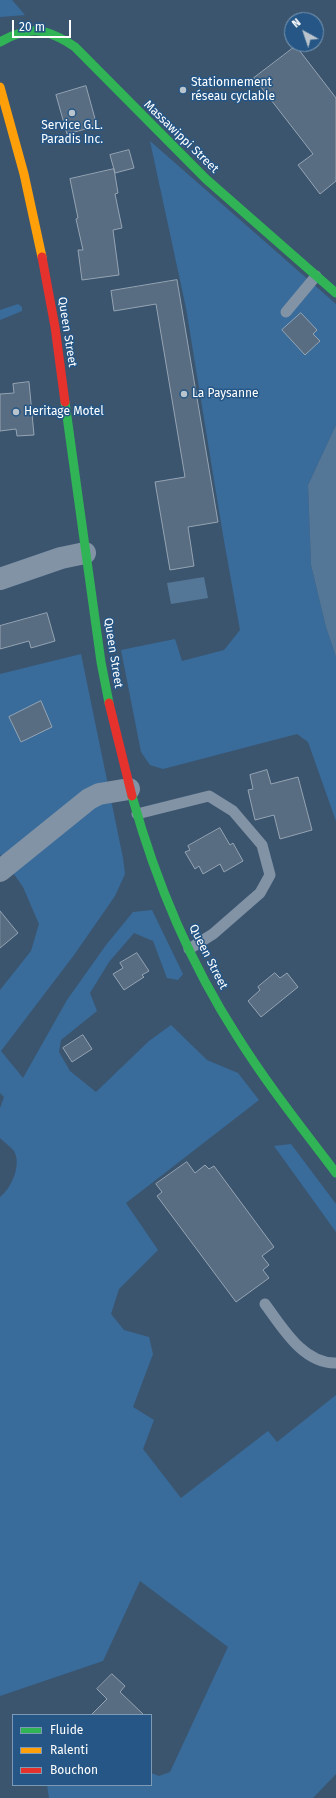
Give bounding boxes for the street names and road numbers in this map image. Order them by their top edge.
street label: Massawippi Street [141,98,221,176]
street label: Queen Street [54,296,80,368]
street label: Queen Street [100,617,126,689]
street label: Queen Street [185,922,231,992]

